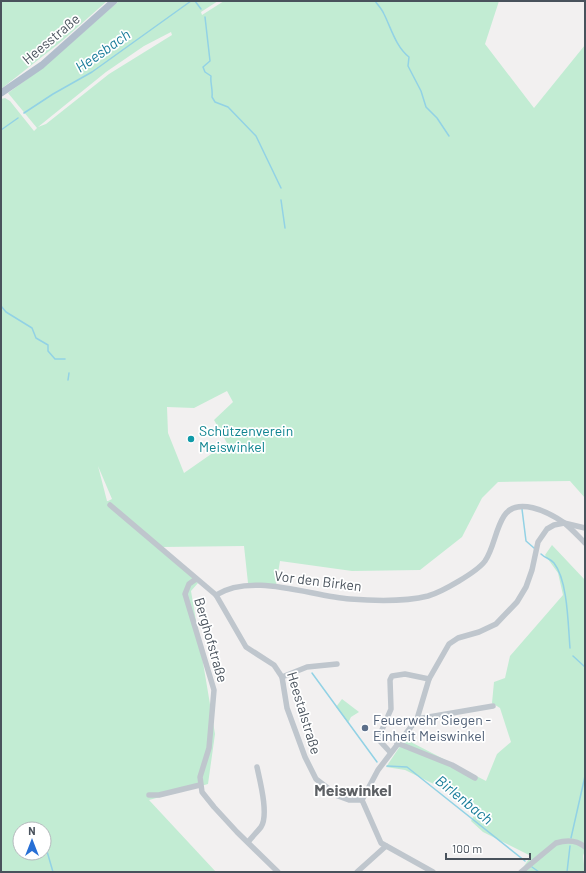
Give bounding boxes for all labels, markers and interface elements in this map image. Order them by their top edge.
street label: Heesstraße [18,10,83,68]
water label: Heesbach [71,25,134,76]
place label: Schützenverein Meiswinkel [199,422,293,455]
marker: Schützenverein Meiswinkel [186,434,196,444]
street label: Vor den Birken [273,567,363,594]
street label: Berghofstraße [191,595,232,684]
street label: Heestalstraße [284,670,325,756]
place label: Feuerwehr Siegen - Einheit Meiswinkel [373,711,491,744]
marker: Feuerwehr Siegen - Einheit Meiswinkel [360,723,370,733]
water label: Birlenbach [432,771,497,828]
district label: Meiswinkel [314,780,392,799]
north arrow [12,821,52,861]
text: N [28,824,36,837]
scale bar [446,835,530,861]
text: 100 m [452,841,482,855]

